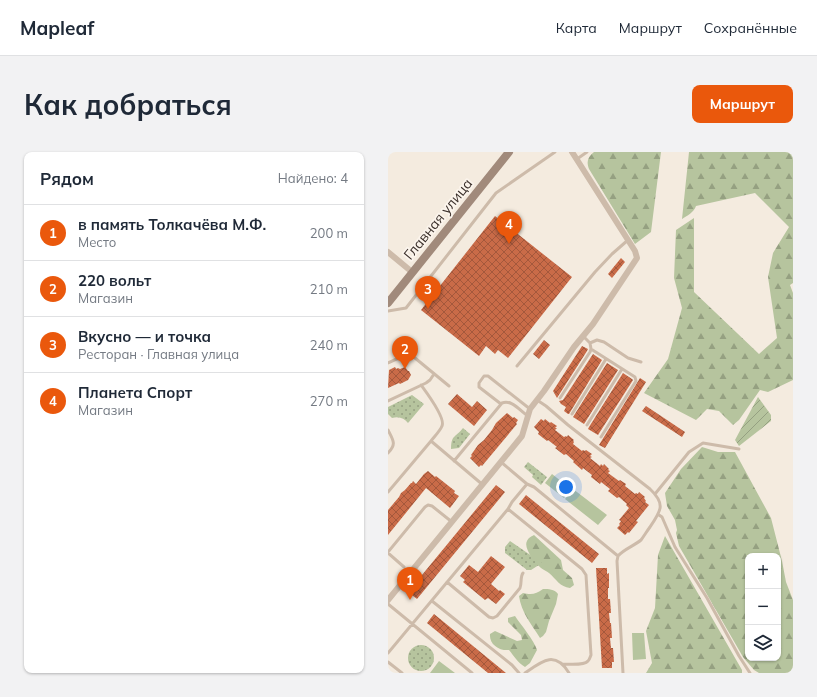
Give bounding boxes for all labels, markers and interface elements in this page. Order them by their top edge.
text: Mapleaf [20,16,94,40]
text: Карта [556,19,597,37]
text: Маршрут [619,19,682,37]
text: Сохранённые [704,19,797,37]
button: Маршрут [692,85,793,123]
text: Как добраться [24,87,232,122]
text: Рядом [40,168,94,189]
text: Найдено: 4 [278,170,348,186]
street label: Главная улица [400,175,476,263]
pin: 4 [496,211,522,244]
text: в память Толкачёва М.Ф. [78,215,266,234]
text: 1 [49,225,57,241]
text: 200 m [310,225,348,241]
text: Место [78,234,116,250]
text: 220 вольт [78,271,151,290]
pin: 3 [415,276,441,309]
text: 2 [49,281,57,297]
text: 210 m [310,281,348,297]
text: Магазин [78,290,133,306]
text: Вкусно — и точка [78,327,211,346]
pin: 2 [392,336,418,369]
text: 3 [49,337,57,353]
text: 240 m [310,337,348,353]
text: Ресторан · Главная улица [78,346,239,362]
text: Планета Спорт [78,383,192,402]
text: 4 [49,393,57,409]
text: 270 m [310,393,348,409]
text: Магазин [78,402,133,418]
your location [556,477,576,497]
map controls [745,553,781,661]
button: + [745,553,781,589]
pin: 1 [397,567,423,600]
button: − [745,589,781,625]
button: layers [745,625,781,661]

